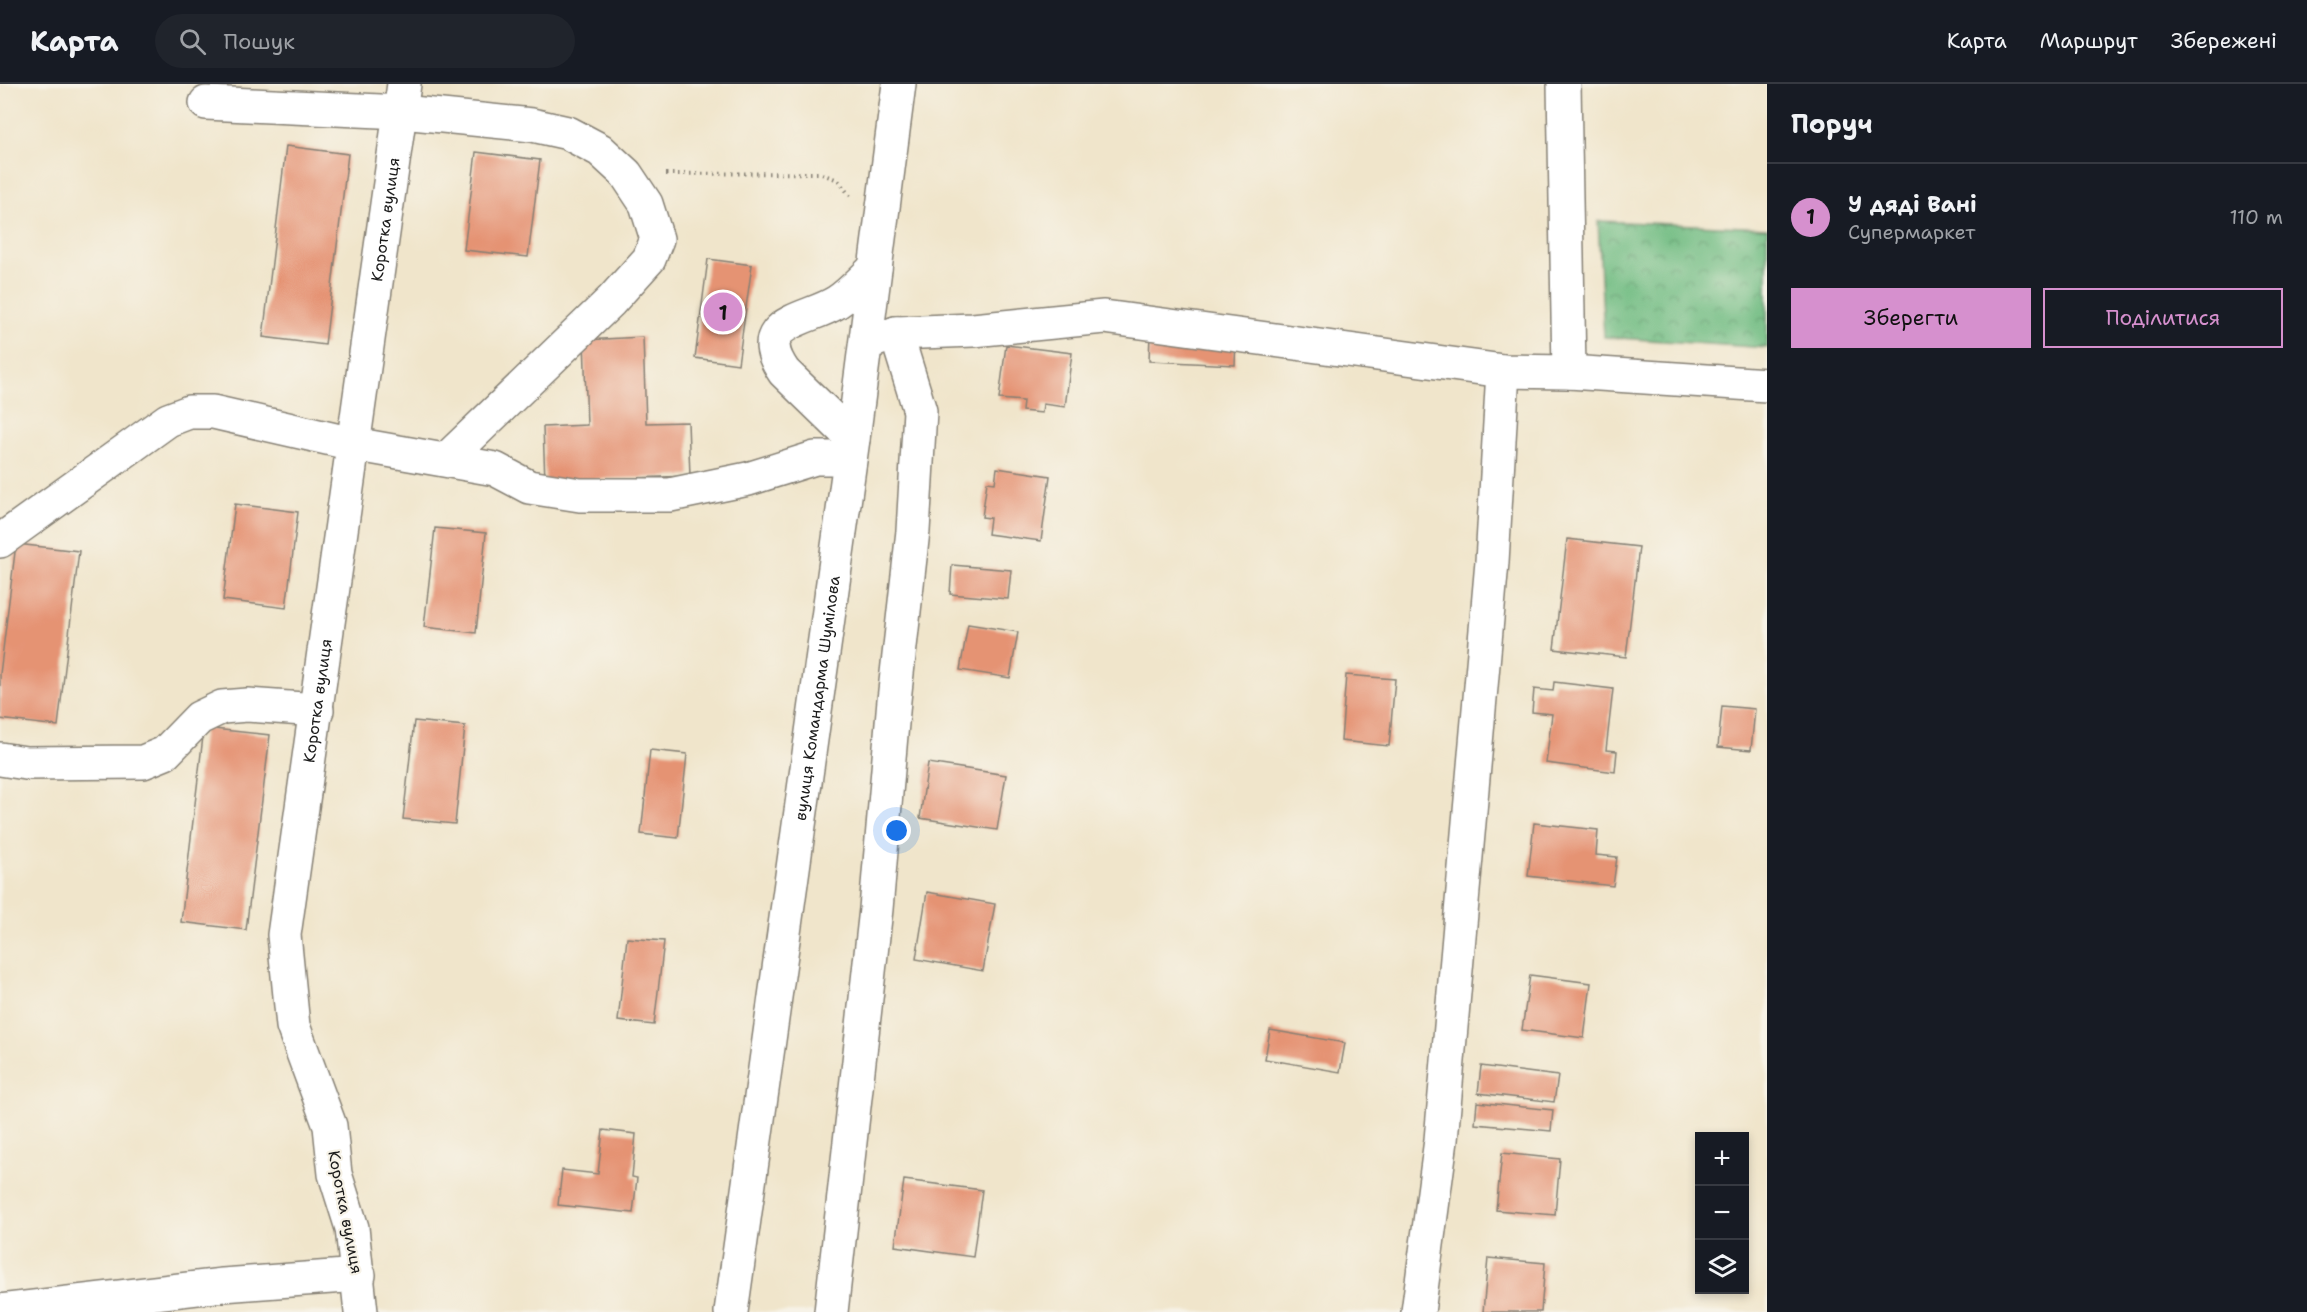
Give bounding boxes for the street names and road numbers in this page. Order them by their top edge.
street label: Коротка вулиця [366,156,405,283]
street label: вулиця Командарма Шумілова [790,574,845,822]
street label: Коротка вулиця [298,637,337,764]
street label: Коротка вулиця [323,1149,368,1275]

